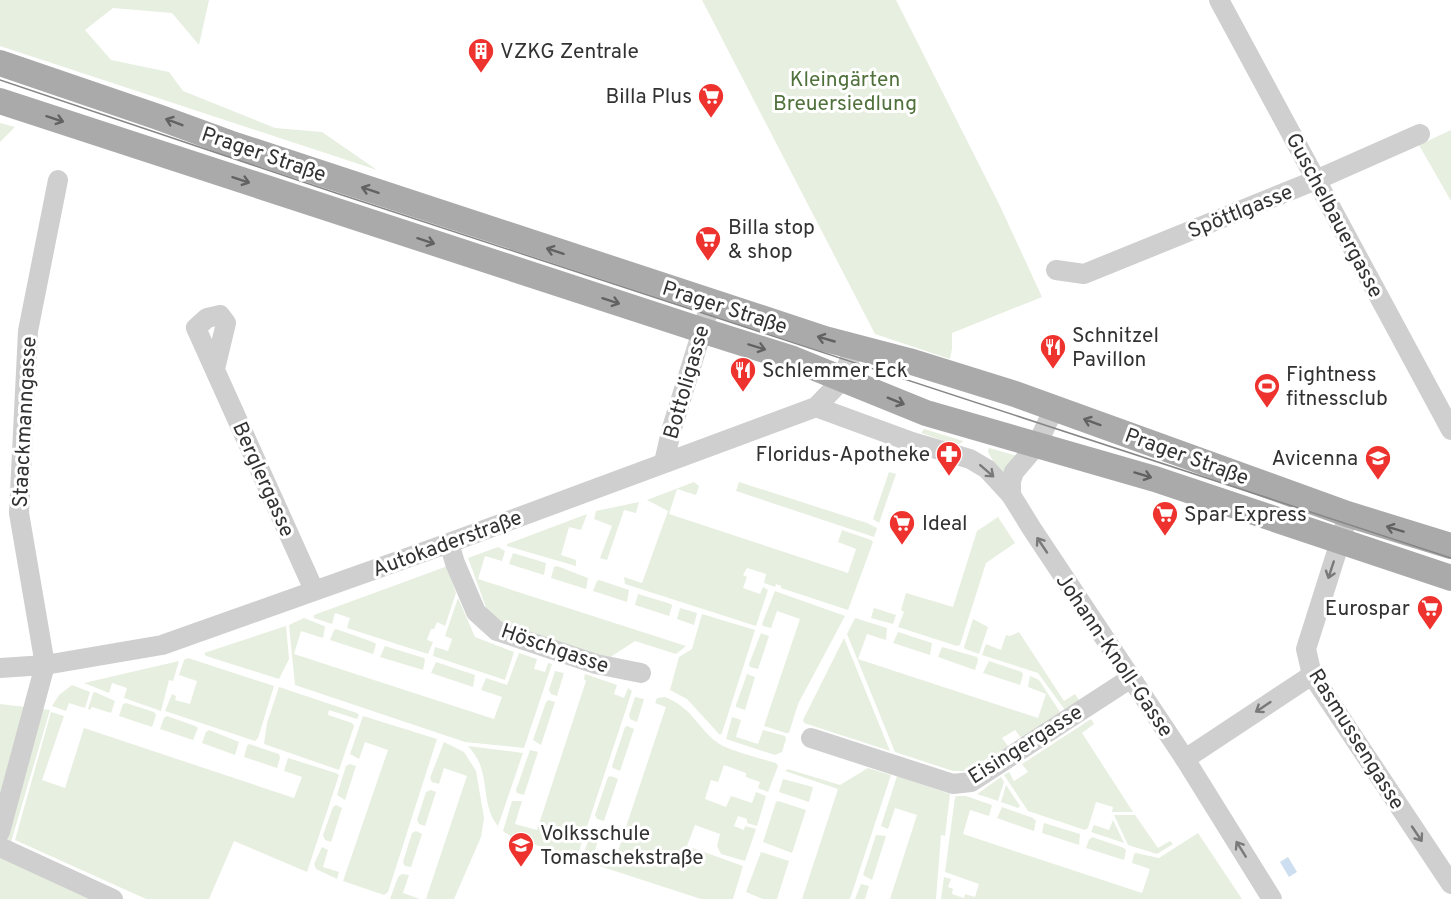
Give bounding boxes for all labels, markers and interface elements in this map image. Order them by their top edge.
building icon: VZKG Zentrale [466,36,496,74]
place label: VZKG Zentrale [500,39,639,66]
park label: Kleingärten Breuersiedlung [773,67,917,118]
supermarket icon: Billa Plus [696,81,726,119]
place label: Billa Plus [606,84,692,111]
one-way arrow [45,115,64,126]
one-way arrow [165,116,184,127]
street label: Prager Straße [198,122,329,189]
street label: Guschelbauergasse [1279,129,1389,303]
one-way arrow [231,175,250,186]
street label: Spöttlgasse [1184,179,1297,246]
one-way arrow [361,184,380,195]
place label: Billa stop & shop [728,215,815,266]
supermarket icon: Billa stop & shop [693,224,723,262]
one-way arrow [416,236,435,247]
one-way arrow [546,245,565,256]
street label: Prager Straße [659,276,790,341]
one-way arrow [601,296,620,307]
street label: Bottoligasse [658,322,717,442]
place label: Schnitzel Pavillon [1072,323,1159,374]
restaurant icon: Schnitzel Pavillon [1038,332,1068,370]
one-way arrow [817,333,836,344]
street label: Staackmanngasse [8,336,43,508]
one-way arrow [747,343,766,354]
restaurant icon: Schlemmer Eck [728,355,758,393]
place label: Schlemmer Eck [762,358,908,385]
place label: Fightness fitnessclub [1286,362,1388,413]
sports icon: Fightness fitnessclub [1252,371,1282,409]
one-way arrow [887,397,905,408]
one-way arrow [1083,416,1102,427]
street label: Berglergasse [225,418,300,541]
street label: Prager Straße [1121,423,1252,492]
pharmacy icon: Floridus-Apotheke [934,439,964,477]
place label: Floridus-Apotheke [755,442,930,469]
school or university icon: Avicenna [1363,443,1393,481]
place label: Avicenna [1271,446,1358,473]
one-way arrow [979,464,995,478]
one-way arrow [1133,470,1152,481]
supermarket icon: Spar Express [1150,499,1180,537]
place label: Spar Express [1184,502,1307,529]
street label: Autokaderstraße [369,505,526,584]
supermarket icon: Ideal [887,508,917,546]
place label: Ideal [922,511,968,538]
one-way arrow [1386,522,1405,533]
one-way arrow [1036,537,1049,554]
one-way arrow [1325,560,1336,579]
street label: Johann-Knoll-Gasse [1049,569,1179,743]
supermarket icon: Eurospar [1415,593,1445,631]
place label: Eurospar [1325,596,1410,623]
street label: Höschgasse [497,618,612,680]
street label: Rasmussengasse [1302,664,1410,815]
street label: Eisingergasse [964,699,1088,791]
one-way arrow [1255,701,1272,713]
place label: Volksschule Tomaschekstraße [540,821,704,872]
one-way arrow [1412,825,1424,842]
school or university icon: Volksschule Tomaschekstraße [506,830,536,868]
one-way arrow [1234,841,1246,858]

